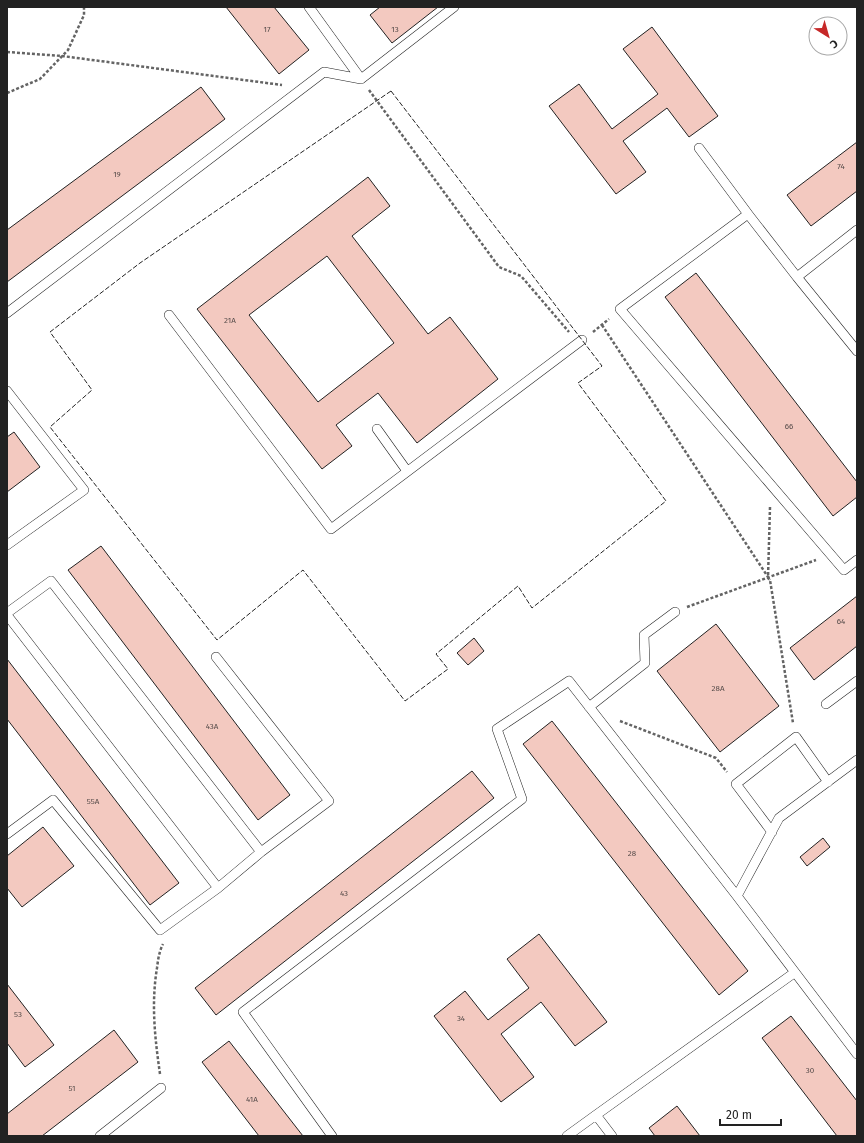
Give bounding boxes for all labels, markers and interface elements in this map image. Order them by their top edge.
north arrow [808,16,848,56]
house number: 17 [263,25,271,34]
house number: 13 [391,25,399,34]
text: С [827,36,840,51]
house number: 74 [837,162,845,171]
house number: 19 [113,170,121,179]
house number: 21А [224,316,236,325]
house number: 66 [785,422,793,431]
house number: 64 [837,617,846,626]
house number: 28А [712,684,725,693]
house number: 43А [206,722,219,731]
house number: 55А [87,797,100,806]
house number: 28 [628,849,637,858]
house number: 43 [340,889,348,898]
house number: 53 [14,1010,22,1019]
house number: 34 [457,1014,466,1023]
house number: 30 [806,1066,815,1075]
house number: 51 [68,1084,76,1093]
house number: 41А [246,1095,258,1104]
scale bar [720,1101,781,1127]
text: 20 m [726,1108,752,1122]

